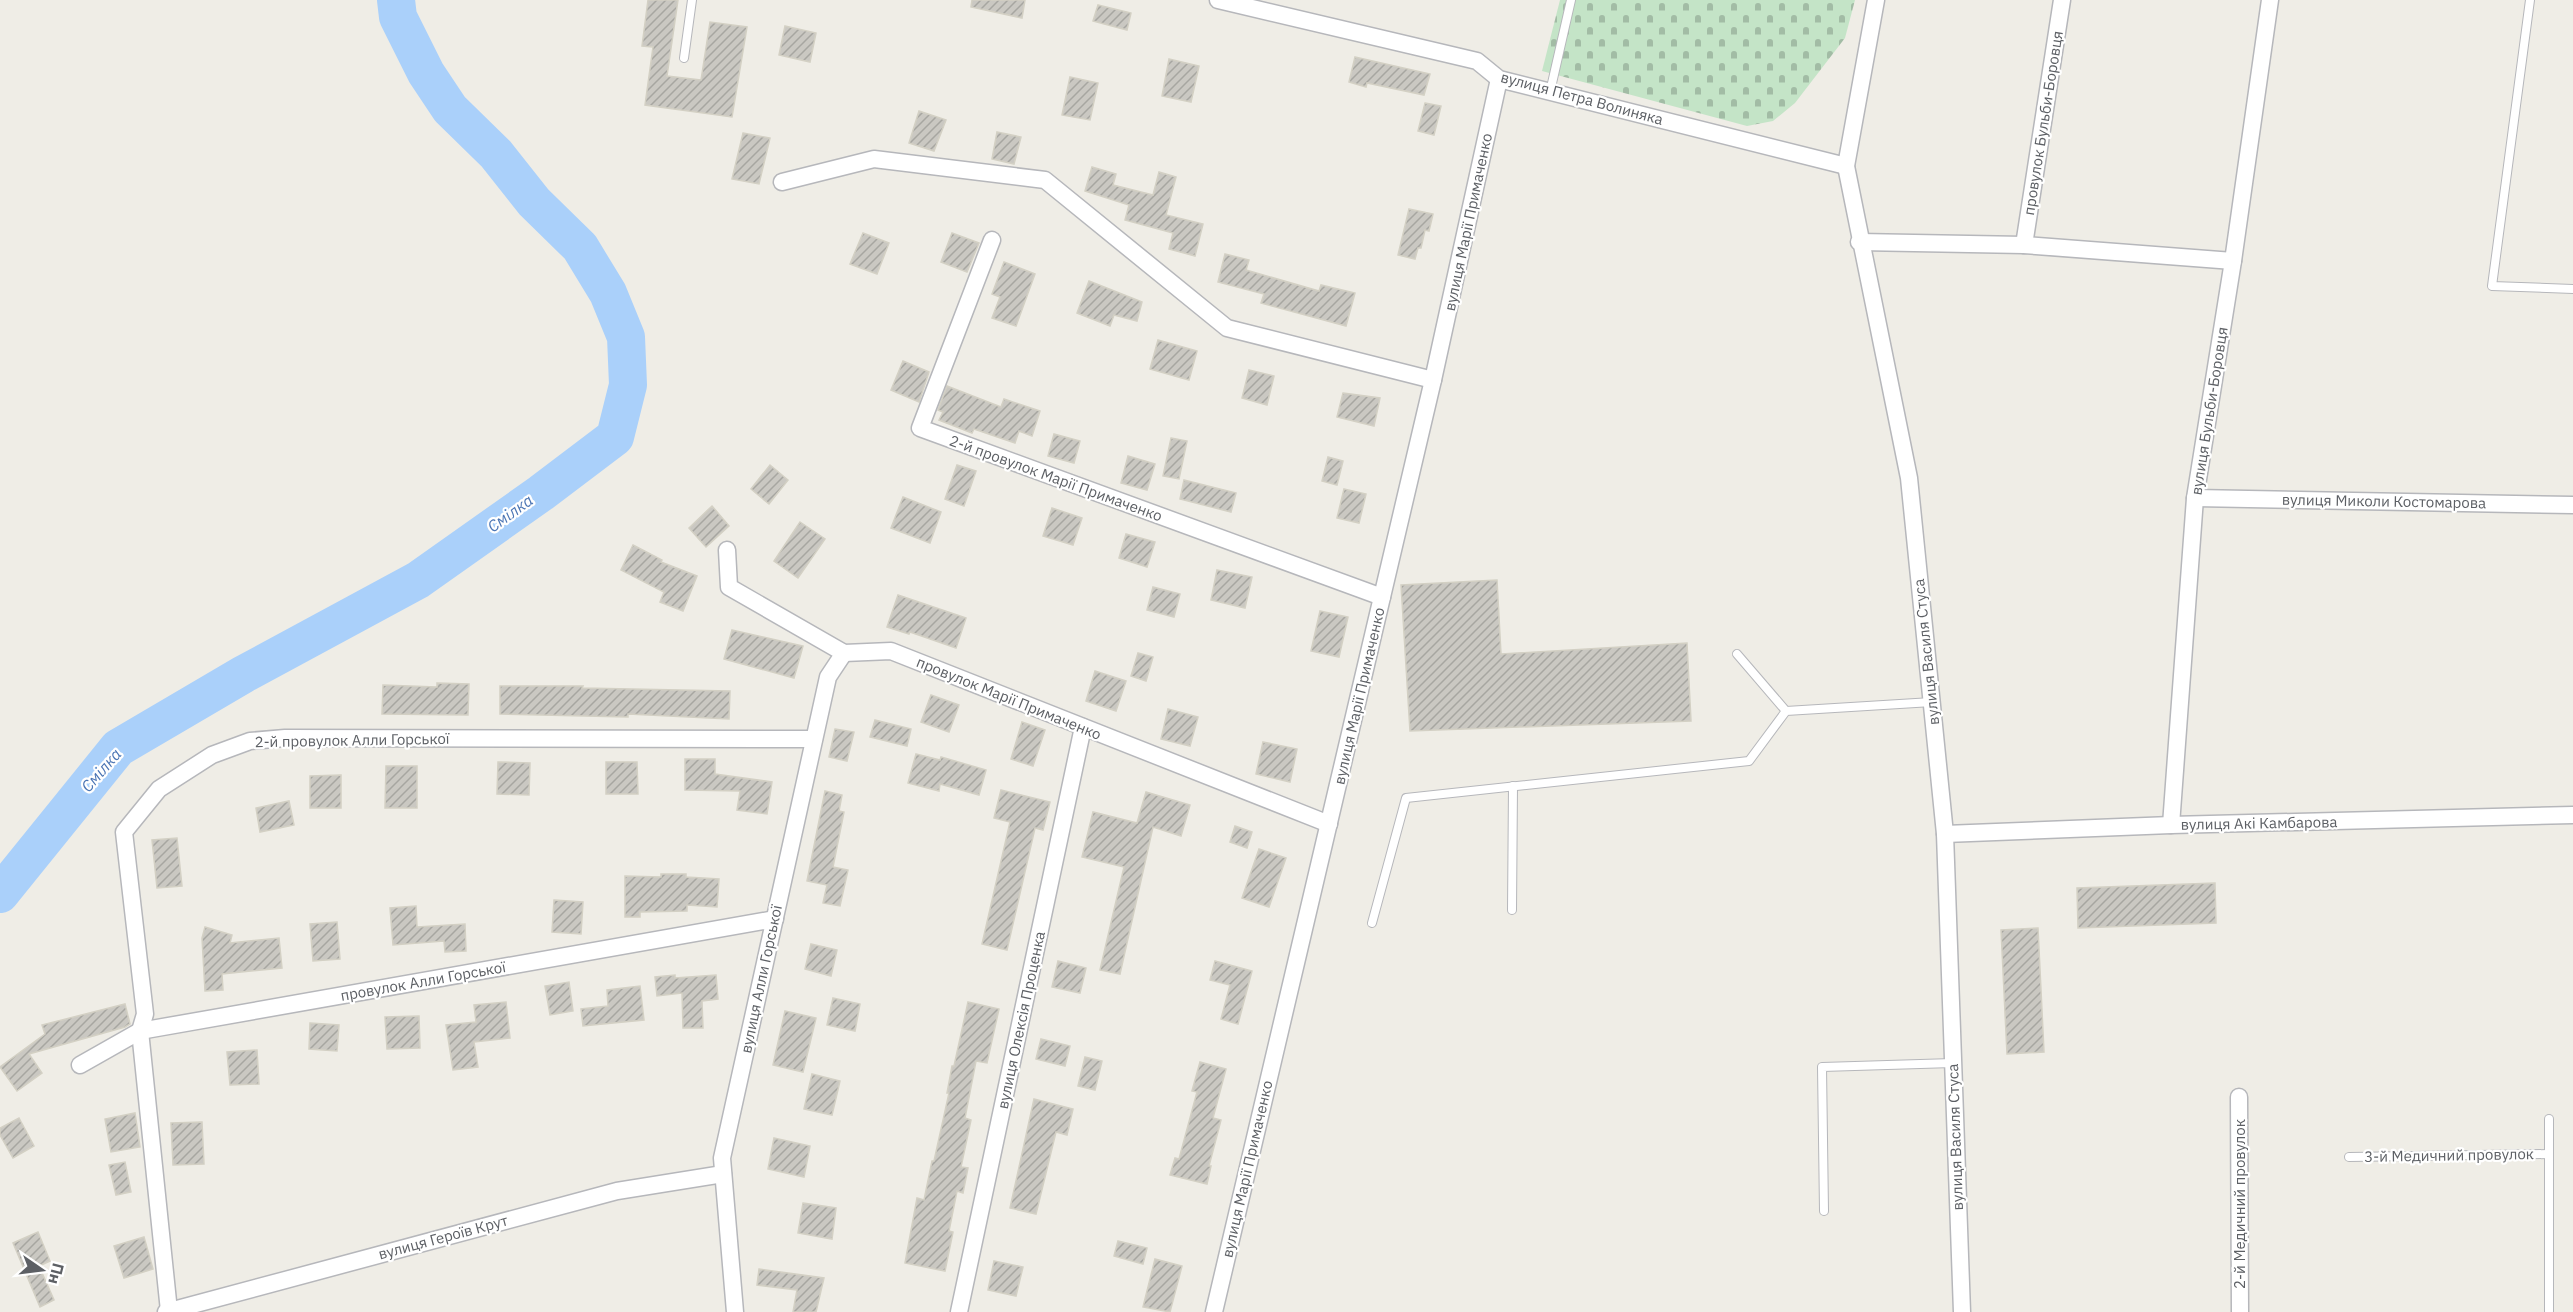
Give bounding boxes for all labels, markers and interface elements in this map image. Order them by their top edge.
street label: провулок Бульби-Боровця [2019,29,2067,217]
street label: вулиця Петра Волиняка [1499,67,1665,129]
street label: вулиця Марії Примаченко [1440,131,1496,313]
street label: вулиця Бульби-Боровця [2186,326,2232,496]
street label: 2-й провулок Марії Примаченко [947,431,1165,525]
water label: Смілка [483,490,537,536]
street label: вулиця Миколи Костомарова [2282,490,2486,512]
street label: вулиця Василя Стуса [1909,578,1943,726]
street label: вулиця Марії Примаченко [1329,606,1389,786]
street label: провулок Марії Примаченко [914,652,1104,744]
street label: 2-й провулок Алли Горської [254,729,450,751]
water label: Смілка [77,744,125,796]
street label: вулиця Акі Камбарова [2180,812,2338,834]
street label: вулиця Алли Горської [736,903,786,1055]
street label: вулиця Олексія Проценка [993,929,1049,1111]
street label: провулок Алли Горської [339,957,507,1005]
street label: вулиця Василя Стуса [1943,1063,1967,1211]
street label: вулиця Марії Примаченко [1217,1079,1277,1259]
street label: 2-й Медичний провулок [2230,1119,2249,1289]
street label: 3-й Медичний провулок [2364,1144,2534,1166]
street label: вулиця Героїв Крут [376,1211,510,1263]
north arrow [12,1240,72,1300]
text: Пн [44,1261,69,1286]

